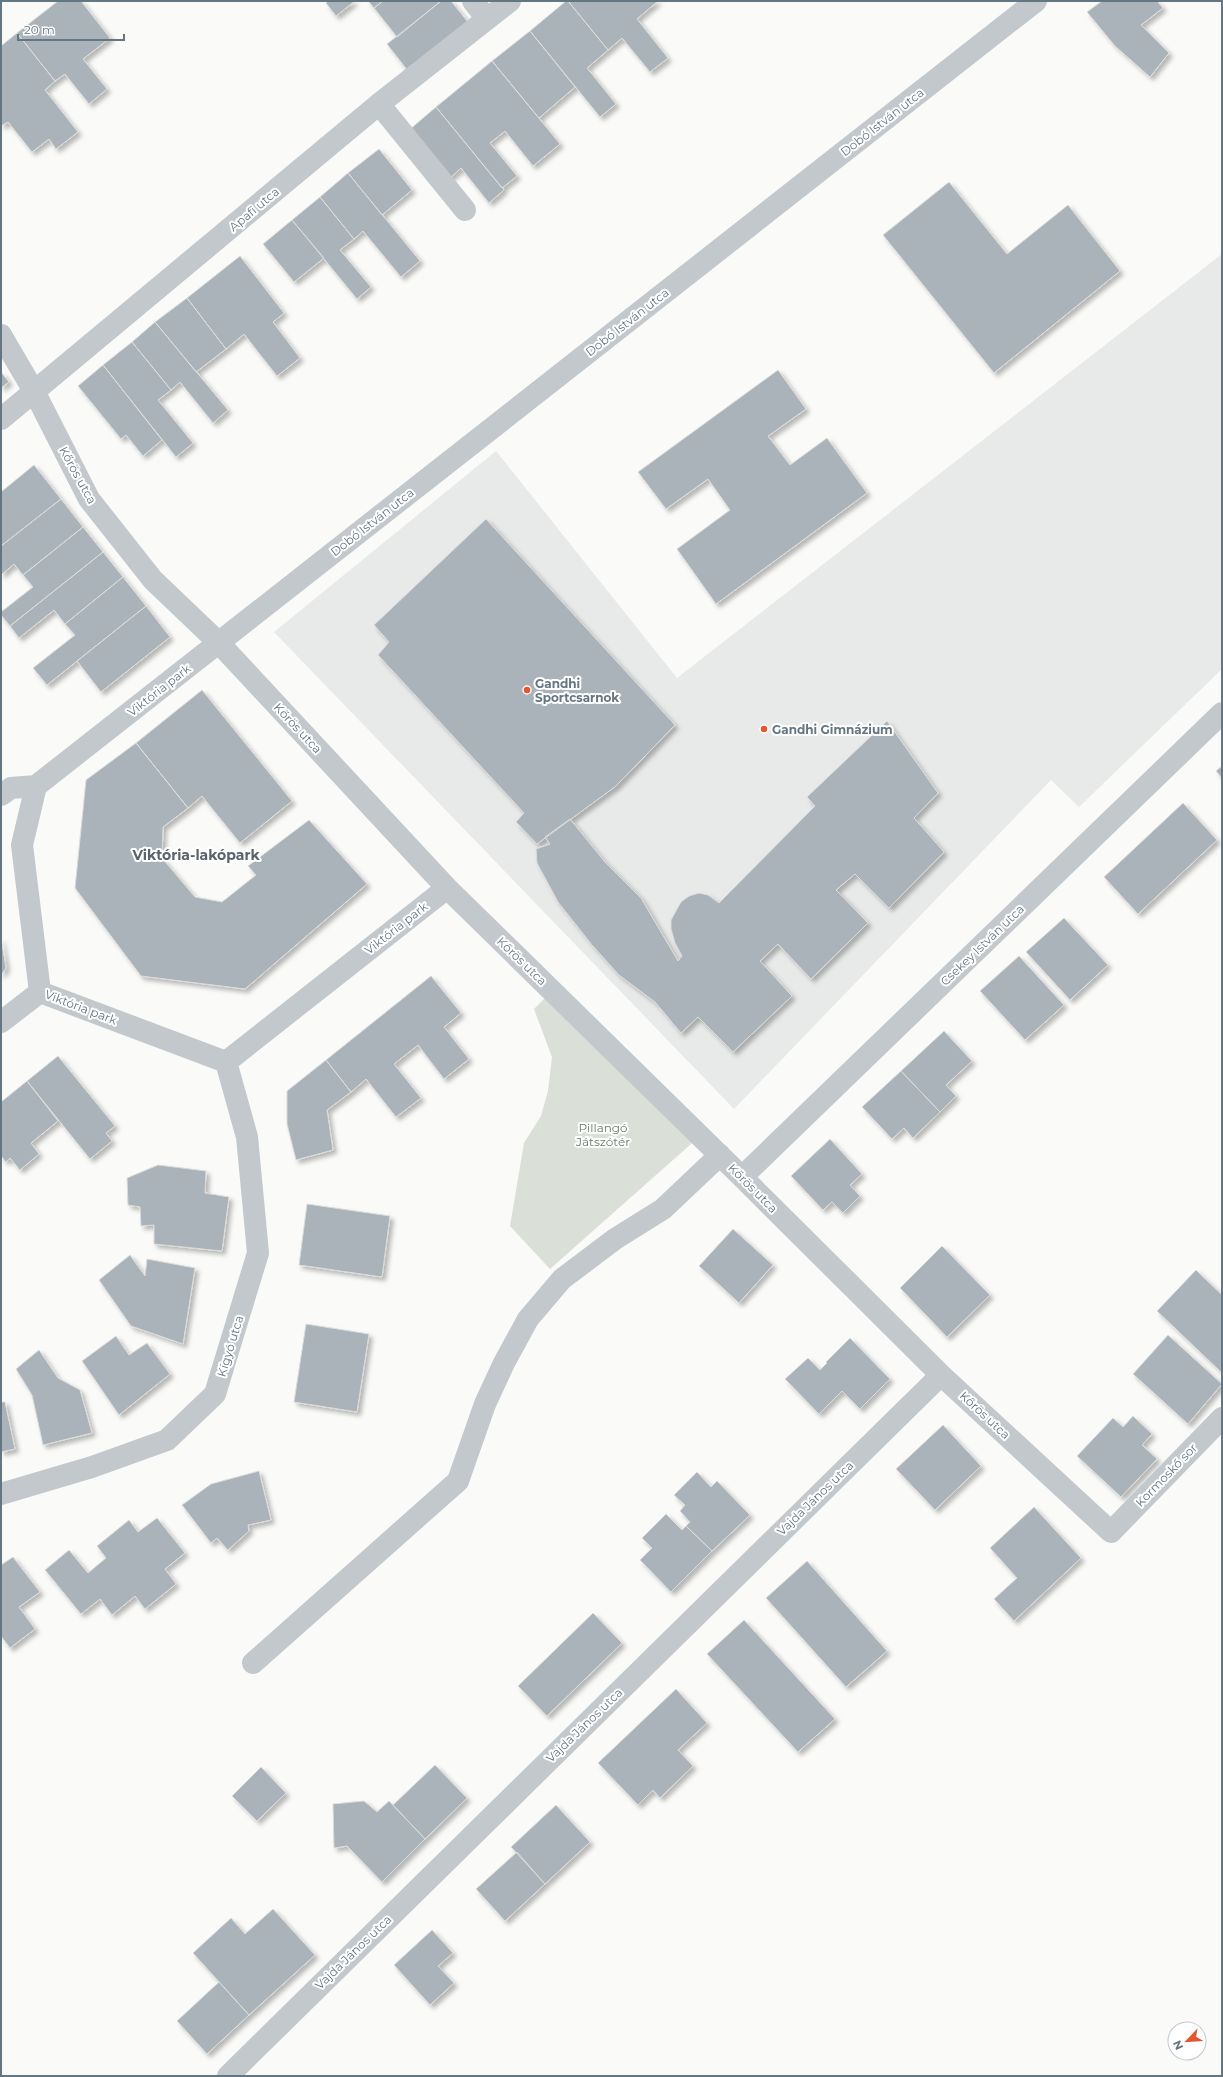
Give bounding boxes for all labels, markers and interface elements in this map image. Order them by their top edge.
scale bar [18,16,124,42]
text: 20 m [24,22,55,37]
street label: Dobó István utca [837,85,927,159]
street label: Apafi utca [226,184,282,234]
street label: Dobó István utca [582,285,672,359]
street label: Kőrös utca [56,444,100,506]
street label: Dobó István utca [327,485,417,559]
street label: Viktória park [124,660,194,719]
place label: Gandhi Sportcsarnok [535,676,619,705]
marker: Gandhi Sportcsarnok [522,685,532,695]
street label: Kőrös utca [271,700,325,756]
place label: Gandhi Gimnázium [772,722,893,737]
marker: Gandhi Gimnázium [759,724,769,734]
district label: Viktória-lakópark [131,846,260,864]
street label: Viktória park [361,898,431,957]
street label: Csekey István utca [937,901,1027,989]
street label: Kőrös utca [494,934,550,988]
street label: Viktória park [43,986,120,1028]
park label: Pillangó Játszótér [575,1120,630,1149]
street label: Kőrös utca [725,1160,781,1216]
street label: Kígyó utca [214,1313,246,1379]
street label: Kőrös utca [957,1388,1013,1442]
street label: Kormoskő sor [1132,1440,1200,1510]
street label: Vajda János utca [774,1458,856,1538]
street label: Vajda János utca [543,1685,625,1765]
street label: Vajda János utca [312,1912,394,1992]
north arrow [1167,2021,1207,2061]
text: N [1170,2038,1186,2052]

